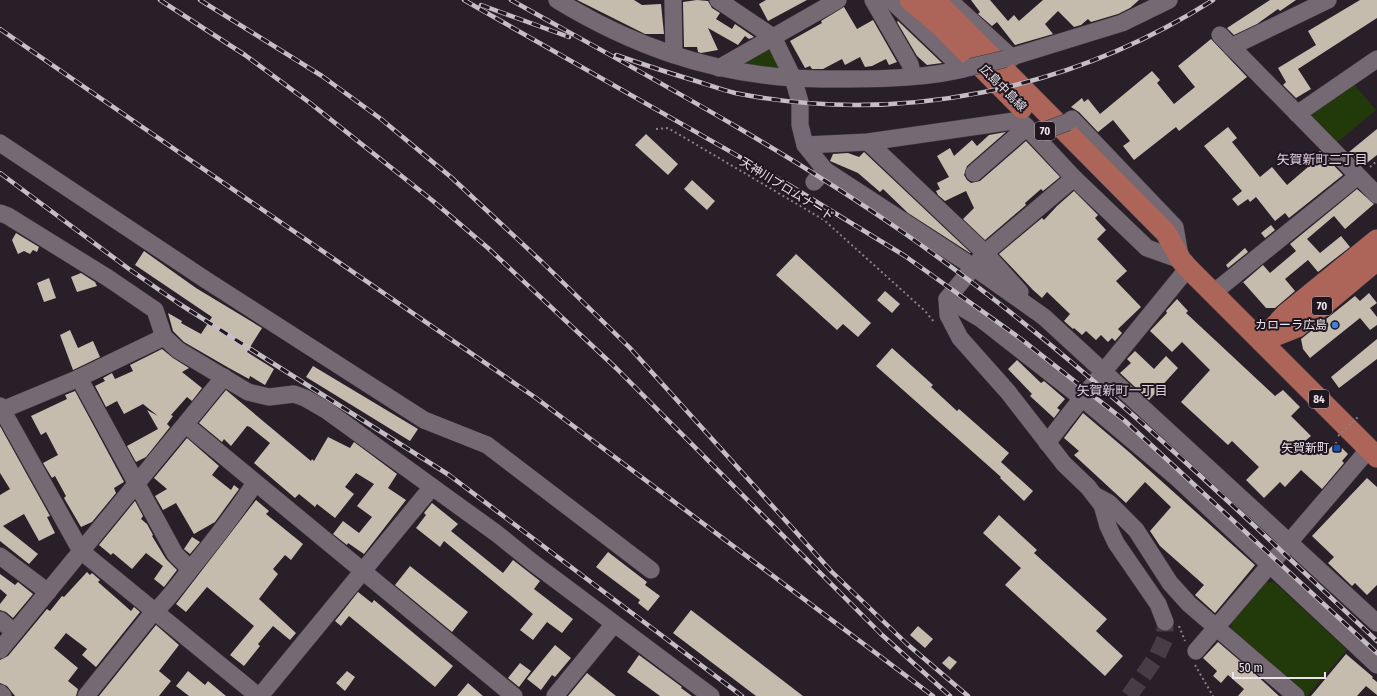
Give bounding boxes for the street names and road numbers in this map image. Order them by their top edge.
street label: 広島中島線 [977,62,1029,114]
road number: 70 [1035,122,1055,140]
street label: 天神川プロムナード [737,154,837,224]
road number: 70 [1312,297,1332,315]
road number: 84 [1309,390,1329,408]

